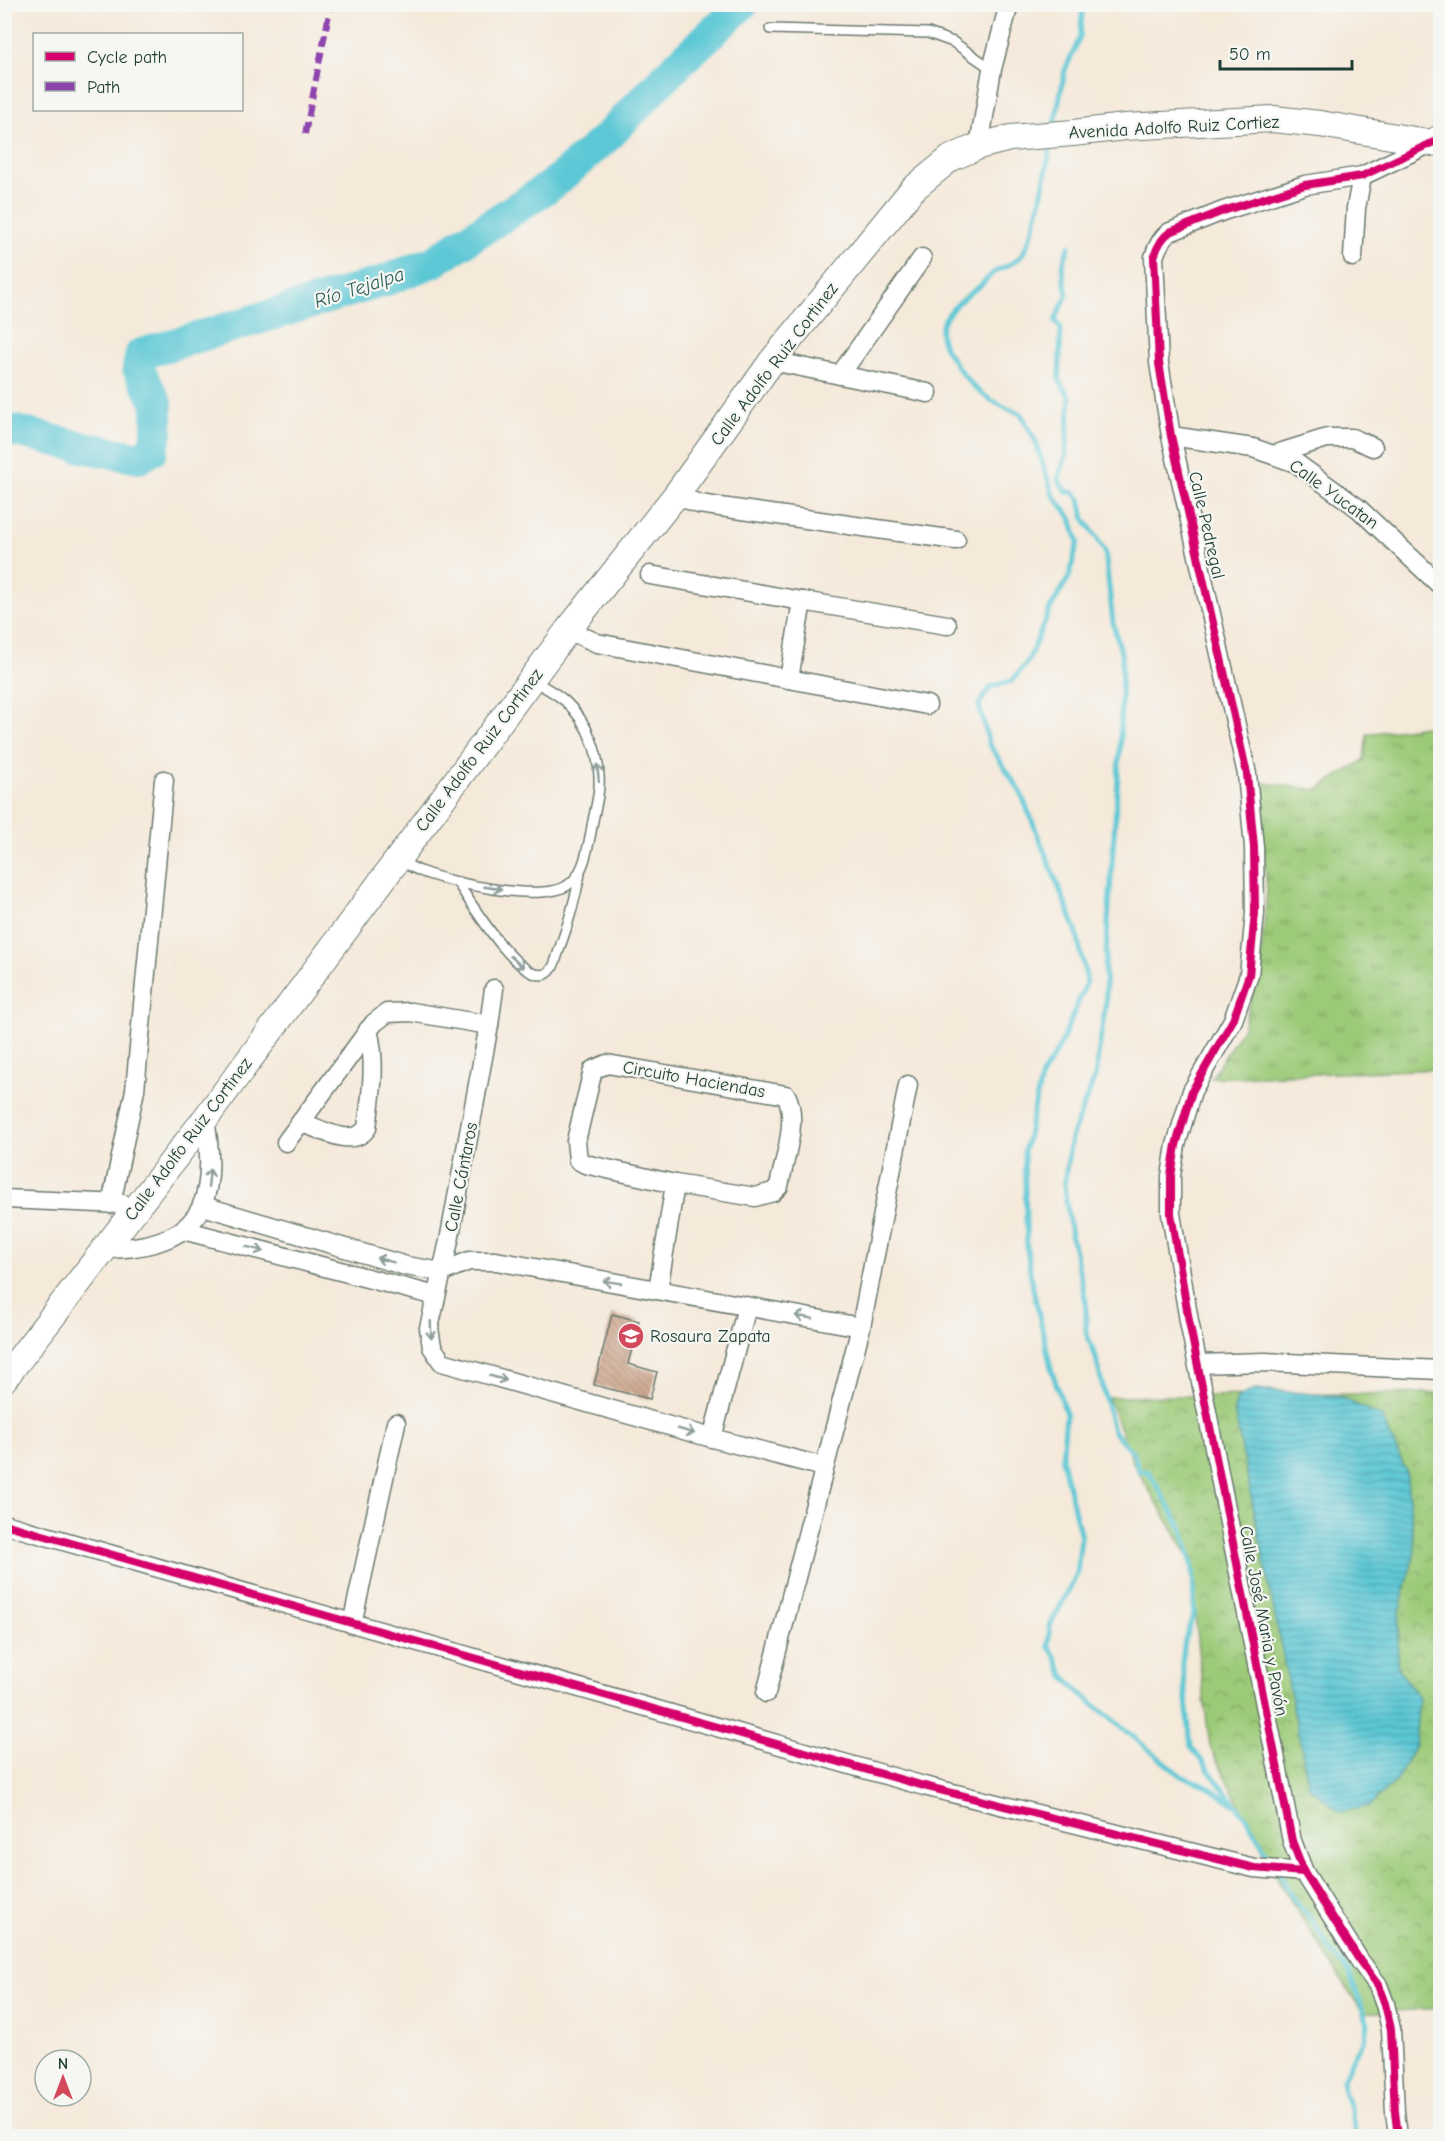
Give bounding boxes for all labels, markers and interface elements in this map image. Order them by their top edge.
legend [33,33,243,111]
scale bar [1220,33,1352,71]
text: 50 m [1229,44,1271,65]
text: Cycle path [87,47,167,68]
text: Path [87,77,120,98]
street label: Avenida Adolfo Ruiz Cortiez [1068,111,1280,144]
water label: Río Tejalpa [311,262,407,313]
street label: Calle Adolfo Ruiz Cortinez [706,279,843,450]
street label: Calle Yucatan [1285,455,1382,534]
street label: Calle Pedregal [1184,469,1229,581]
street label: Calle Adolfo Ruiz Cortinez [411,665,548,836]
one-way arrow [592,764,603,784]
one-way arrow [483,883,503,894]
one-way arrow [510,955,525,969]
street label: Calle Adolfo Ruiz Cortinez [120,1054,257,1225]
street label: Circuito Haciendas [621,1057,767,1102]
street label: Calle Cántaros [441,1121,482,1234]
one-way arrow [204,1168,215,1188]
one-way arrow [245,1244,264,1255]
one-way arrow [376,1254,395,1266]
one-way arrow [603,1277,622,1288]
one-way arrow [794,1311,814,1322]
one-way arrow [425,1320,437,1340]
school or university icon: Rosaura Zapata [616,1321,646,1351]
place label: Rosaura Zapata [650,1326,770,1347]
one-way arrow [488,1373,507,1384]
one-way arrow [676,1426,695,1437]
street label: Calle José Maria y Pavón [1235,1524,1292,1718]
north arrow [33,2048,93,2108]
text: N [58,2055,68,2073]

